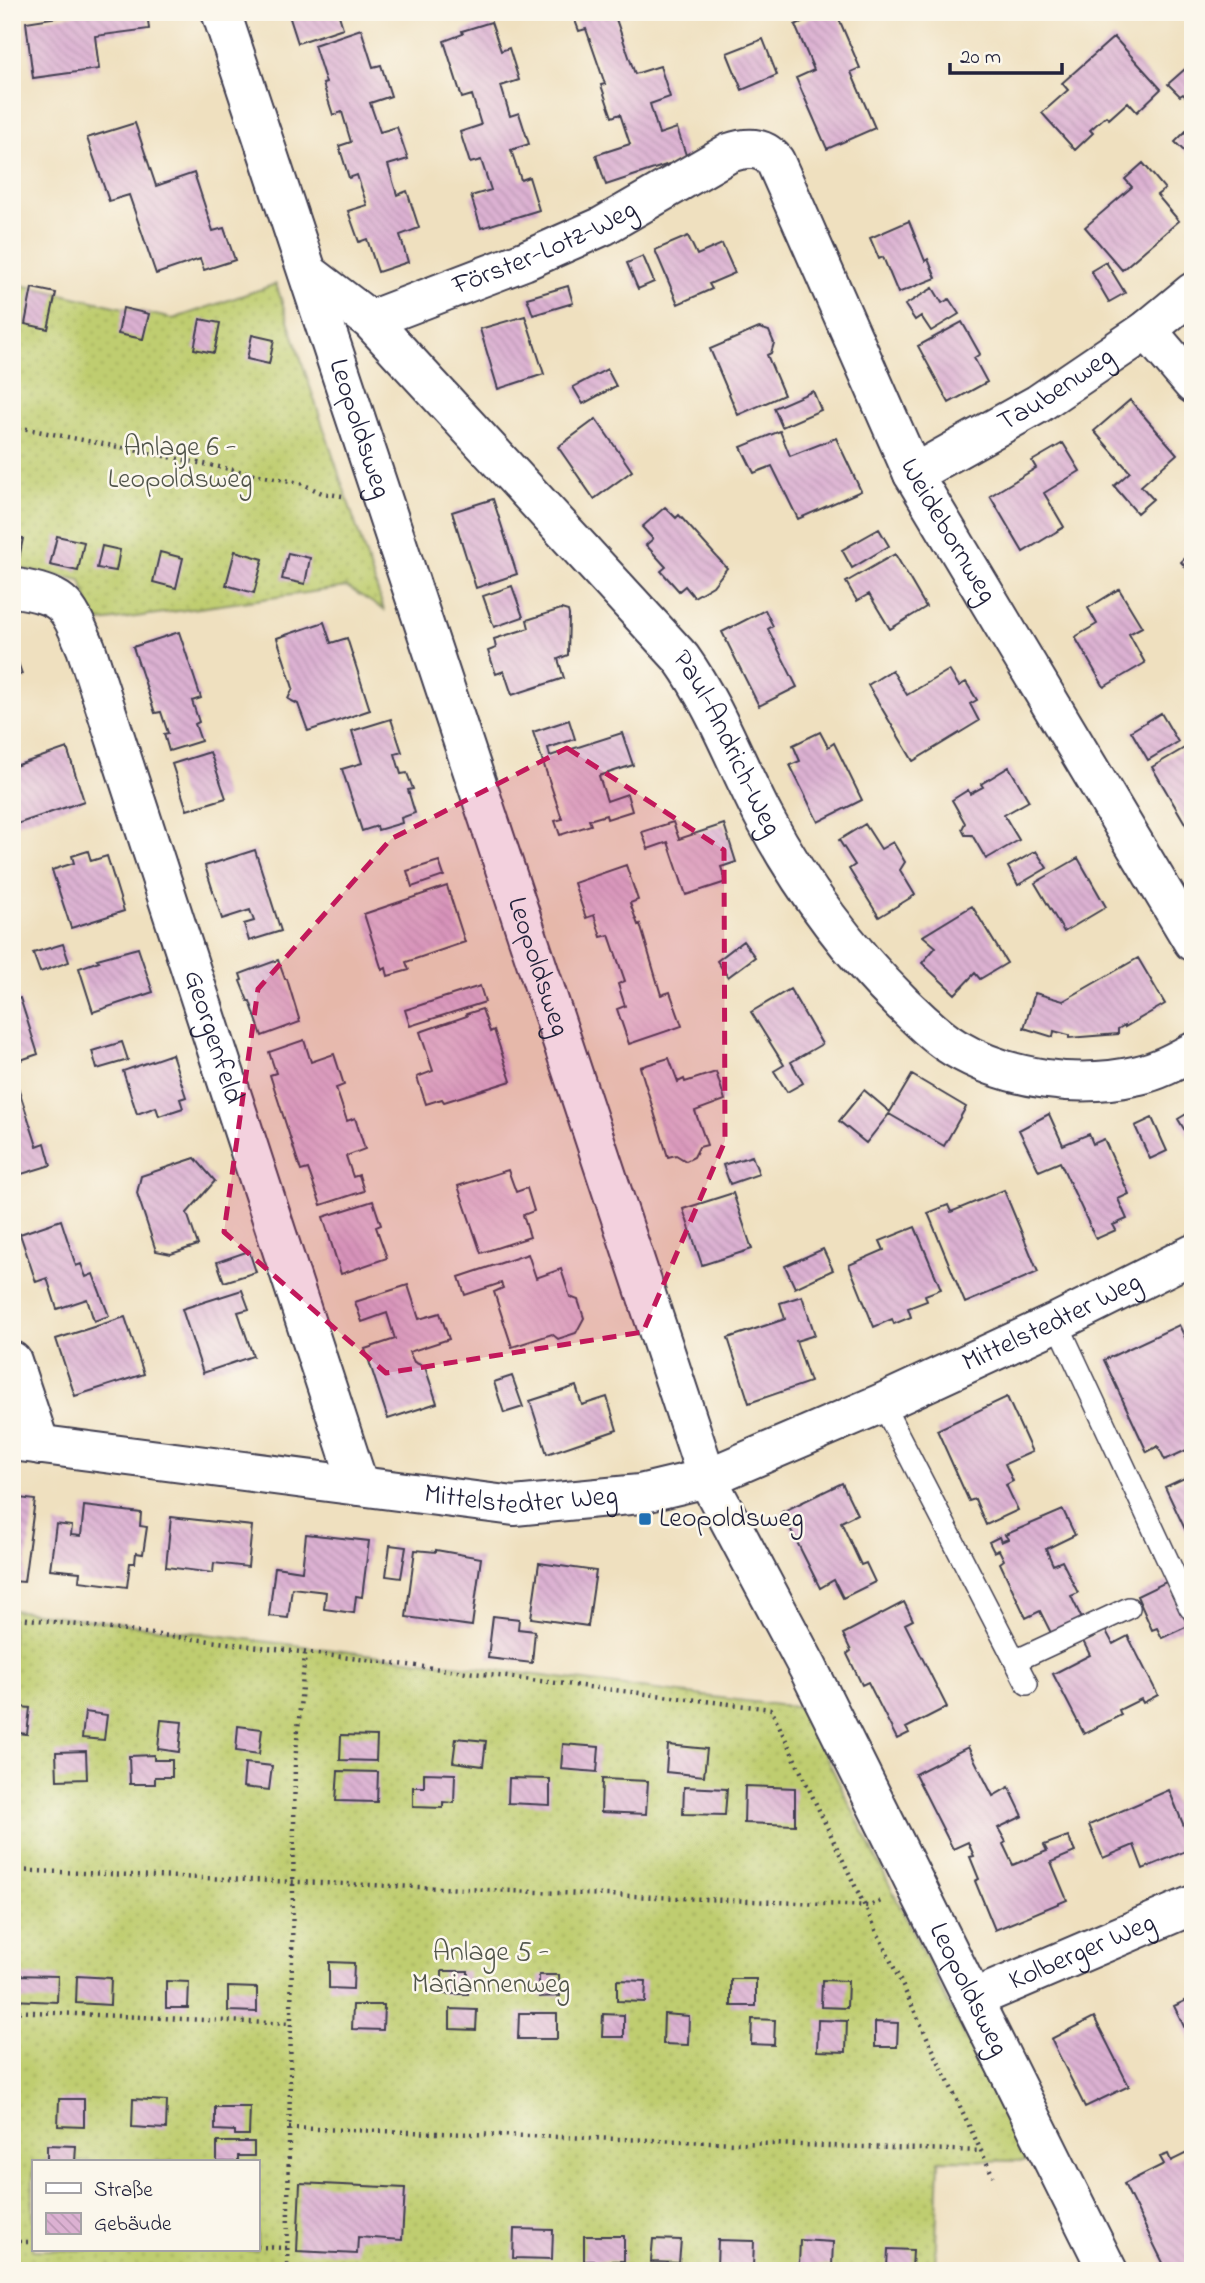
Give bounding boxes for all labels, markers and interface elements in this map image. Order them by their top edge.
scale bar [950,32,1062,76]
text: 20 m [960,43,1001,73]
street label: Förster-Lotz-Weg [446,190,645,307]
street label: Taubenweg [990,337,1123,443]
street label: Leopoldsweg [317,354,401,504]
park label: Anlage 6 - Leopoldsweg [108,428,252,501]
street label: Weidebornweg [888,452,1007,612]
street label: Paul-Andrich-Weg [661,642,791,844]
street label: Leopoldsweg [495,892,580,1042]
street label: Georgenfeld [172,965,254,1109]
street label: Mittelstedter Weg [956,1262,1149,1384]
street label: Mittelstedter Weg [422,1474,620,1527]
place label: Leopoldsweg [659,1499,804,1540]
marker: Leopoldsweg [637,1511,653,1527]
street label: Kolberger Weg [1003,1903,1162,2002]
street label: Leopoldsweg [917,1916,1019,2064]
park label: Anlage 5 - Mariannenweg [412,1933,570,2006]
legend [32,2160,259,2252]
text: Straße [94,2176,153,2206]
text: Gebäude [94,2210,172,2240]

